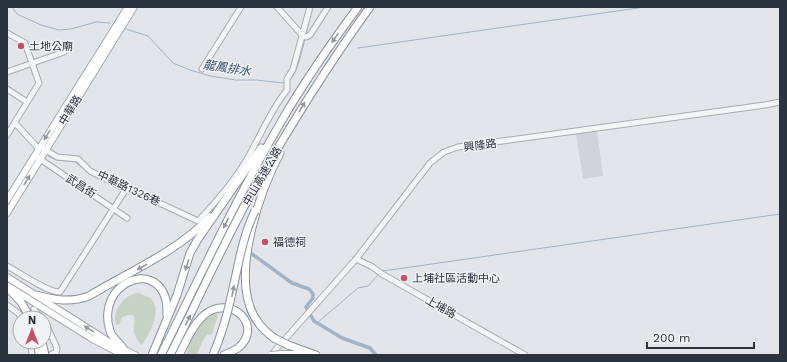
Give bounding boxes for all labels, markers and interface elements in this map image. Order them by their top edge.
one-way arrow [331,33,339,44]
place label: 土地公廟 [29,40,73,53]
marker: 土地公廟 [16,41,26,51]
water label: 龍鳳排水 [202,57,253,79]
street label: 中華路 [56,93,85,128]
one-way arrow [299,101,306,113]
one-way arrow [44,129,51,141]
street label: 興隆路 [463,137,497,154]
street label: 中山高速公路 [240,144,285,208]
street label: 中華路1326巷 [95,168,162,209]
street label: 武昌街 [63,172,98,201]
one-way arrow [24,174,31,186]
one-way arrow [223,217,230,228]
place label: 福德祠 [273,236,306,249]
marker: 福德祠 [260,237,270,247]
one-way arrow [184,259,190,271]
one-way arrow [136,263,148,270]
place label: 上埔社區活動中心 [412,272,500,285]
marker: 上埔社區活動中心 [399,273,409,283]
one-way arrow [230,285,236,297]
street label: 上埔路 [423,294,458,321]
north arrow [12,310,52,350]
text: N [28,314,36,327]
one-way arrow [185,314,191,326]
scale bar [647,324,754,350]
one-way arrow [84,325,94,333]
text: 200 m [653,331,690,345]

